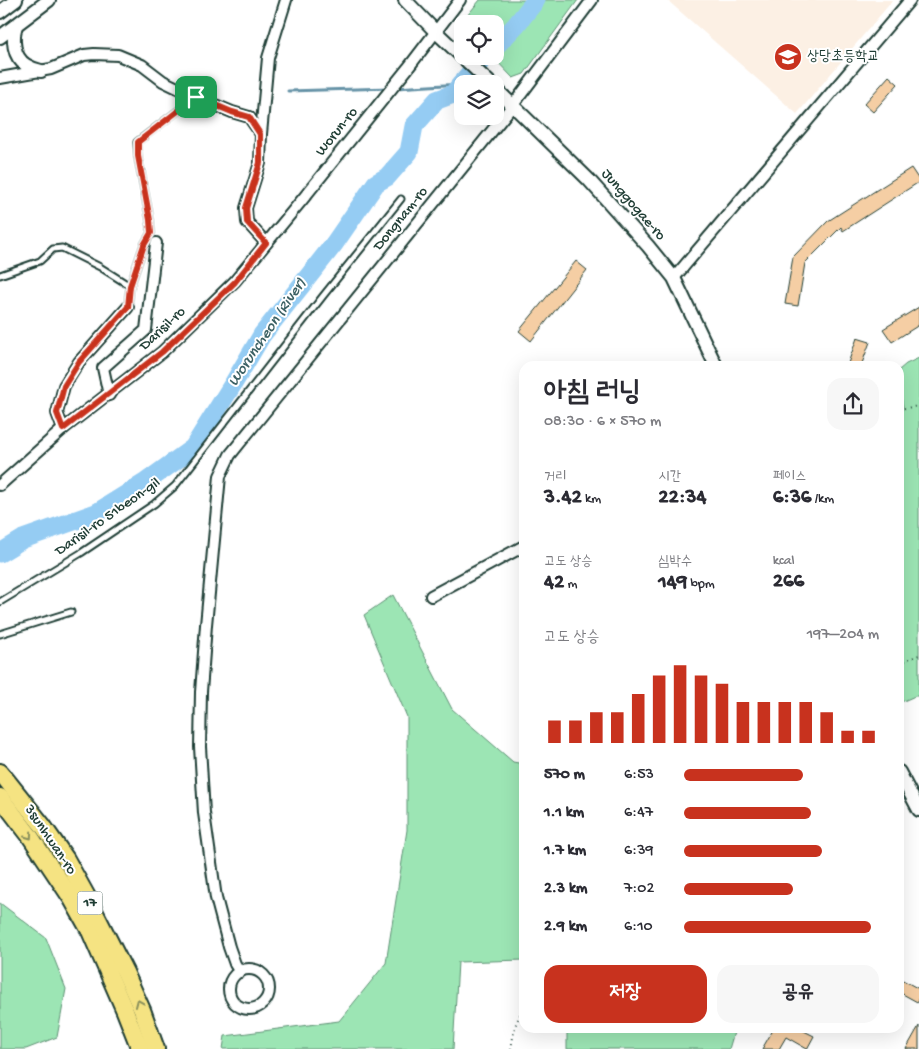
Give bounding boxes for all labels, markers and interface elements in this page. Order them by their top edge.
map controls [454,15,504,125]
button: locate [454,15,504,65]
school or university icon: 상당초등학교 [773,42,803,72]
place label: 상당초등학교 [807,48,879,66]
button: layers [454,75,504,125]
pin [175,76,217,118]
icon: arrive [182,83,210,111]
street label: Worun-ro [312,104,362,160]
street label: Junggogae-ro [597,165,669,245]
street label: Dongnam-ro [369,183,432,255]
water label: Woruncheon (River) [225,275,312,391]
street label: Darisil-ro [135,303,190,356]
text: 아침 러닝 [544,377,641,410]
button: share [827,378,879,430]
text: 08:30 · 6 × 570 m [544,413,661,432]
text: 거리 [544,469,567,486]
text: 시간 [658,469,681,486]
text: 페이스 [773,469,806,486]
street label: Darisil-ro 51beon-gil [51,474,164,561]
text: 3.42 [544,486,582,511]
text: 22:34 [658,486,706,511]
text: 6:36 [773,486,811,511]
text: km [582,491,601,508]
text: /km [811,491,834,508]
text: kcal [773,553,795,570]
text: 고도 상승 [544,554,592,571]
text: 심박수 [658,554,692,571]
text: 266 [773,570,804,595]
text: 42 [544,571,564,596]
text: 149 [658,571,687,596]
text: m [564,576,578,593]
text: bpm [687,576,715,593]
text: 197–204 m [807,626,879,645]
text: 고도 상승 [544,629,599,648]
text: 570 m [544,766,585,785]
text: 6:53 [624,766,654,785]
street label: 3sunhwan-ro [19,801,80,879]
text: 1.1 km [544,804,584,823]
text: 6:47 [624,804,653,823]
one-way arrow [24,830,32,839]
text: 1.7 km [544,842,586,861]
text: 6:39 [624,842,653,861]
text: 2.3 km [544,880,587,899]
text: 7:02 [624,880,654,899]
road number: 17 [78,891,102,914]
text: 2.9 km [544,918,587,937]
text: 6:10 [624,918,653,937]
button: 저장 [544,965,707,1023]
button: 공유 [717,965,879,1023]
one-way arrow [134,999,145,1008]

